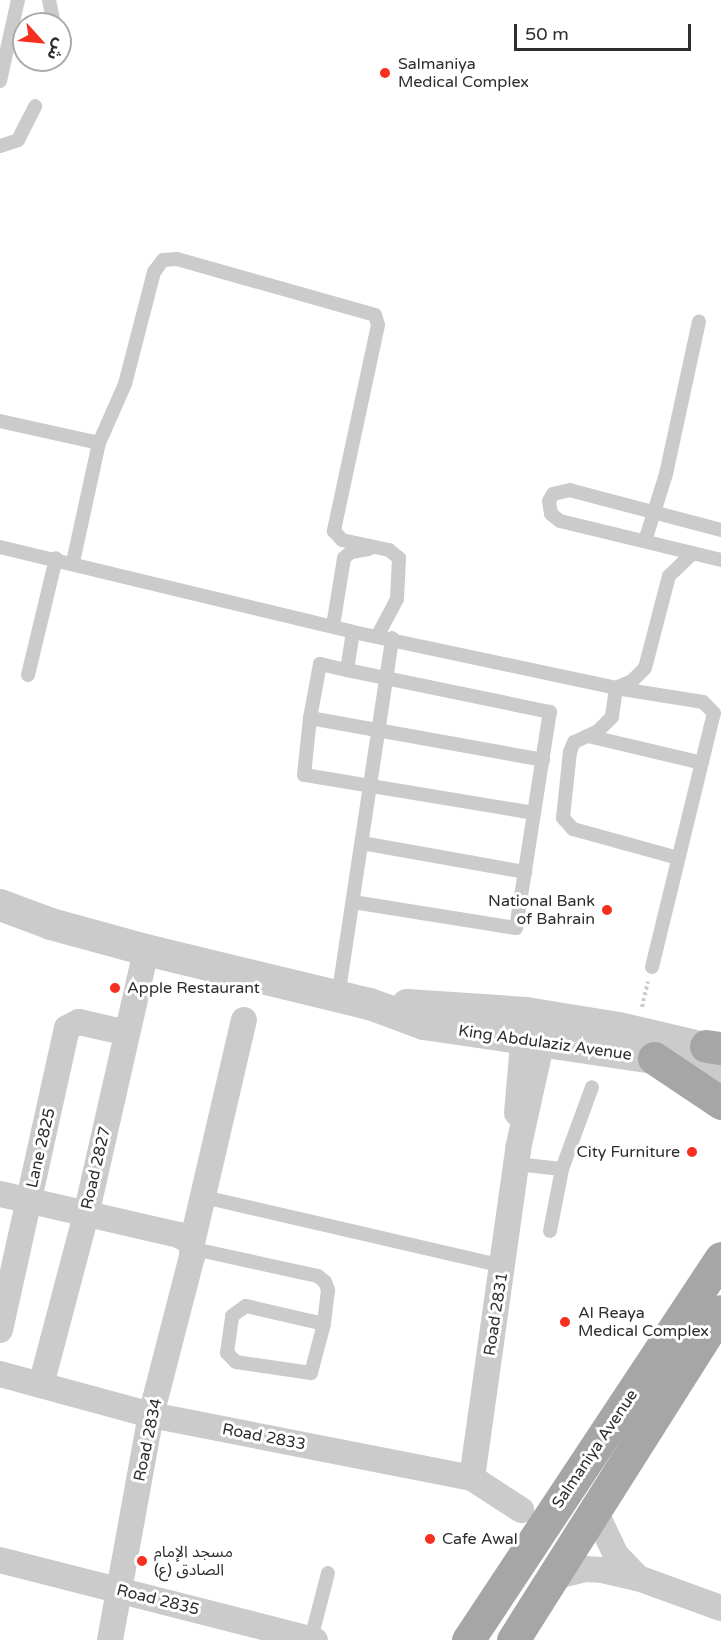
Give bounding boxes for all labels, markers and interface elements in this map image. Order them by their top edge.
north arrow [12,12,72,72]
scale bar [517,12,694,50]
text: 50 m [525,23,569,45]
text: ش [42,35,70,64]
place label: Salmaniya Medical Complex [398,54,529,92]
marker: Salmaniya Medical Complex [376,64,394,82]
place label: National Bank of Bahrain [488,891,595,929]
marker: National Bank of Bahrain [600,903,614,917]
place label: Apple Restaurant [127,978,260,998]
marker: Apple Restaurant [108,981,122,995]
street label: King Abdulaziz Avenue [457,1021,633,1065]
street label: Lane 2825 [22,1106,60,1190]
street label: Road 2827 [77,1125,115,1211]
place label: City Furniture [577,1142,680,1162]
marker: City Furniture [685,1145,699,1159]
street label: Road 2831 [480,1271,512,1357]
place label: Al Reaya Medical Complex [578,1303,709,1341]
marker: Al Reaya Medical Complex [556,1313,574,1331]
street label: Salmaniya Avenue [548,1386,642,1512]
street label: Road 2834 [130,1397,166,1483]
street label: Road 2833 [221,1420,307,1454]
place label: Cafe Awal [442,1529,518,1549]
marker: Cafe Awal [423,1532,437,1546]
place label: مسجد الإمام الصادق (ع) [154,1542,233,1580]
marker: مسجد الإمام الصادق (ع) [135,1554,149,1568]
street label: Road 2835 [115,1580,201,1620]

